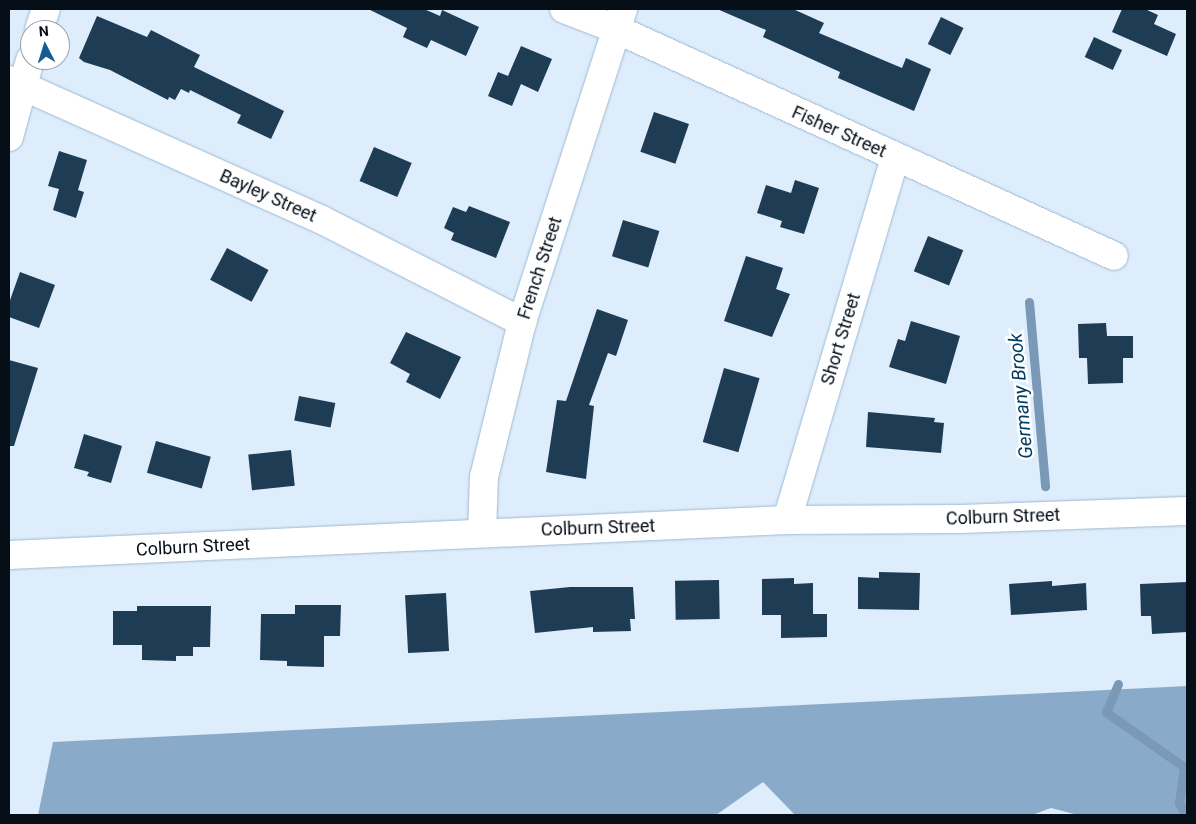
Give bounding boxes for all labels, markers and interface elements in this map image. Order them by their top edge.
north arrow [20,20,70,70]
text: N [38,23,49,39]
street label: Fisher Street [788,102,890,162]
street label: Bayley Street [216,165,320,227]
street label: French Street [513,214,567,322]
street label: Short Street [817,290,865,388]
water label: Germany Brook [1004,332,1038,460]
street label: Colburn Street [945,504,1061,530]
street label: Colburn Street [540,515,656,541]
street label: Colburn Street [135,533,251,561]

